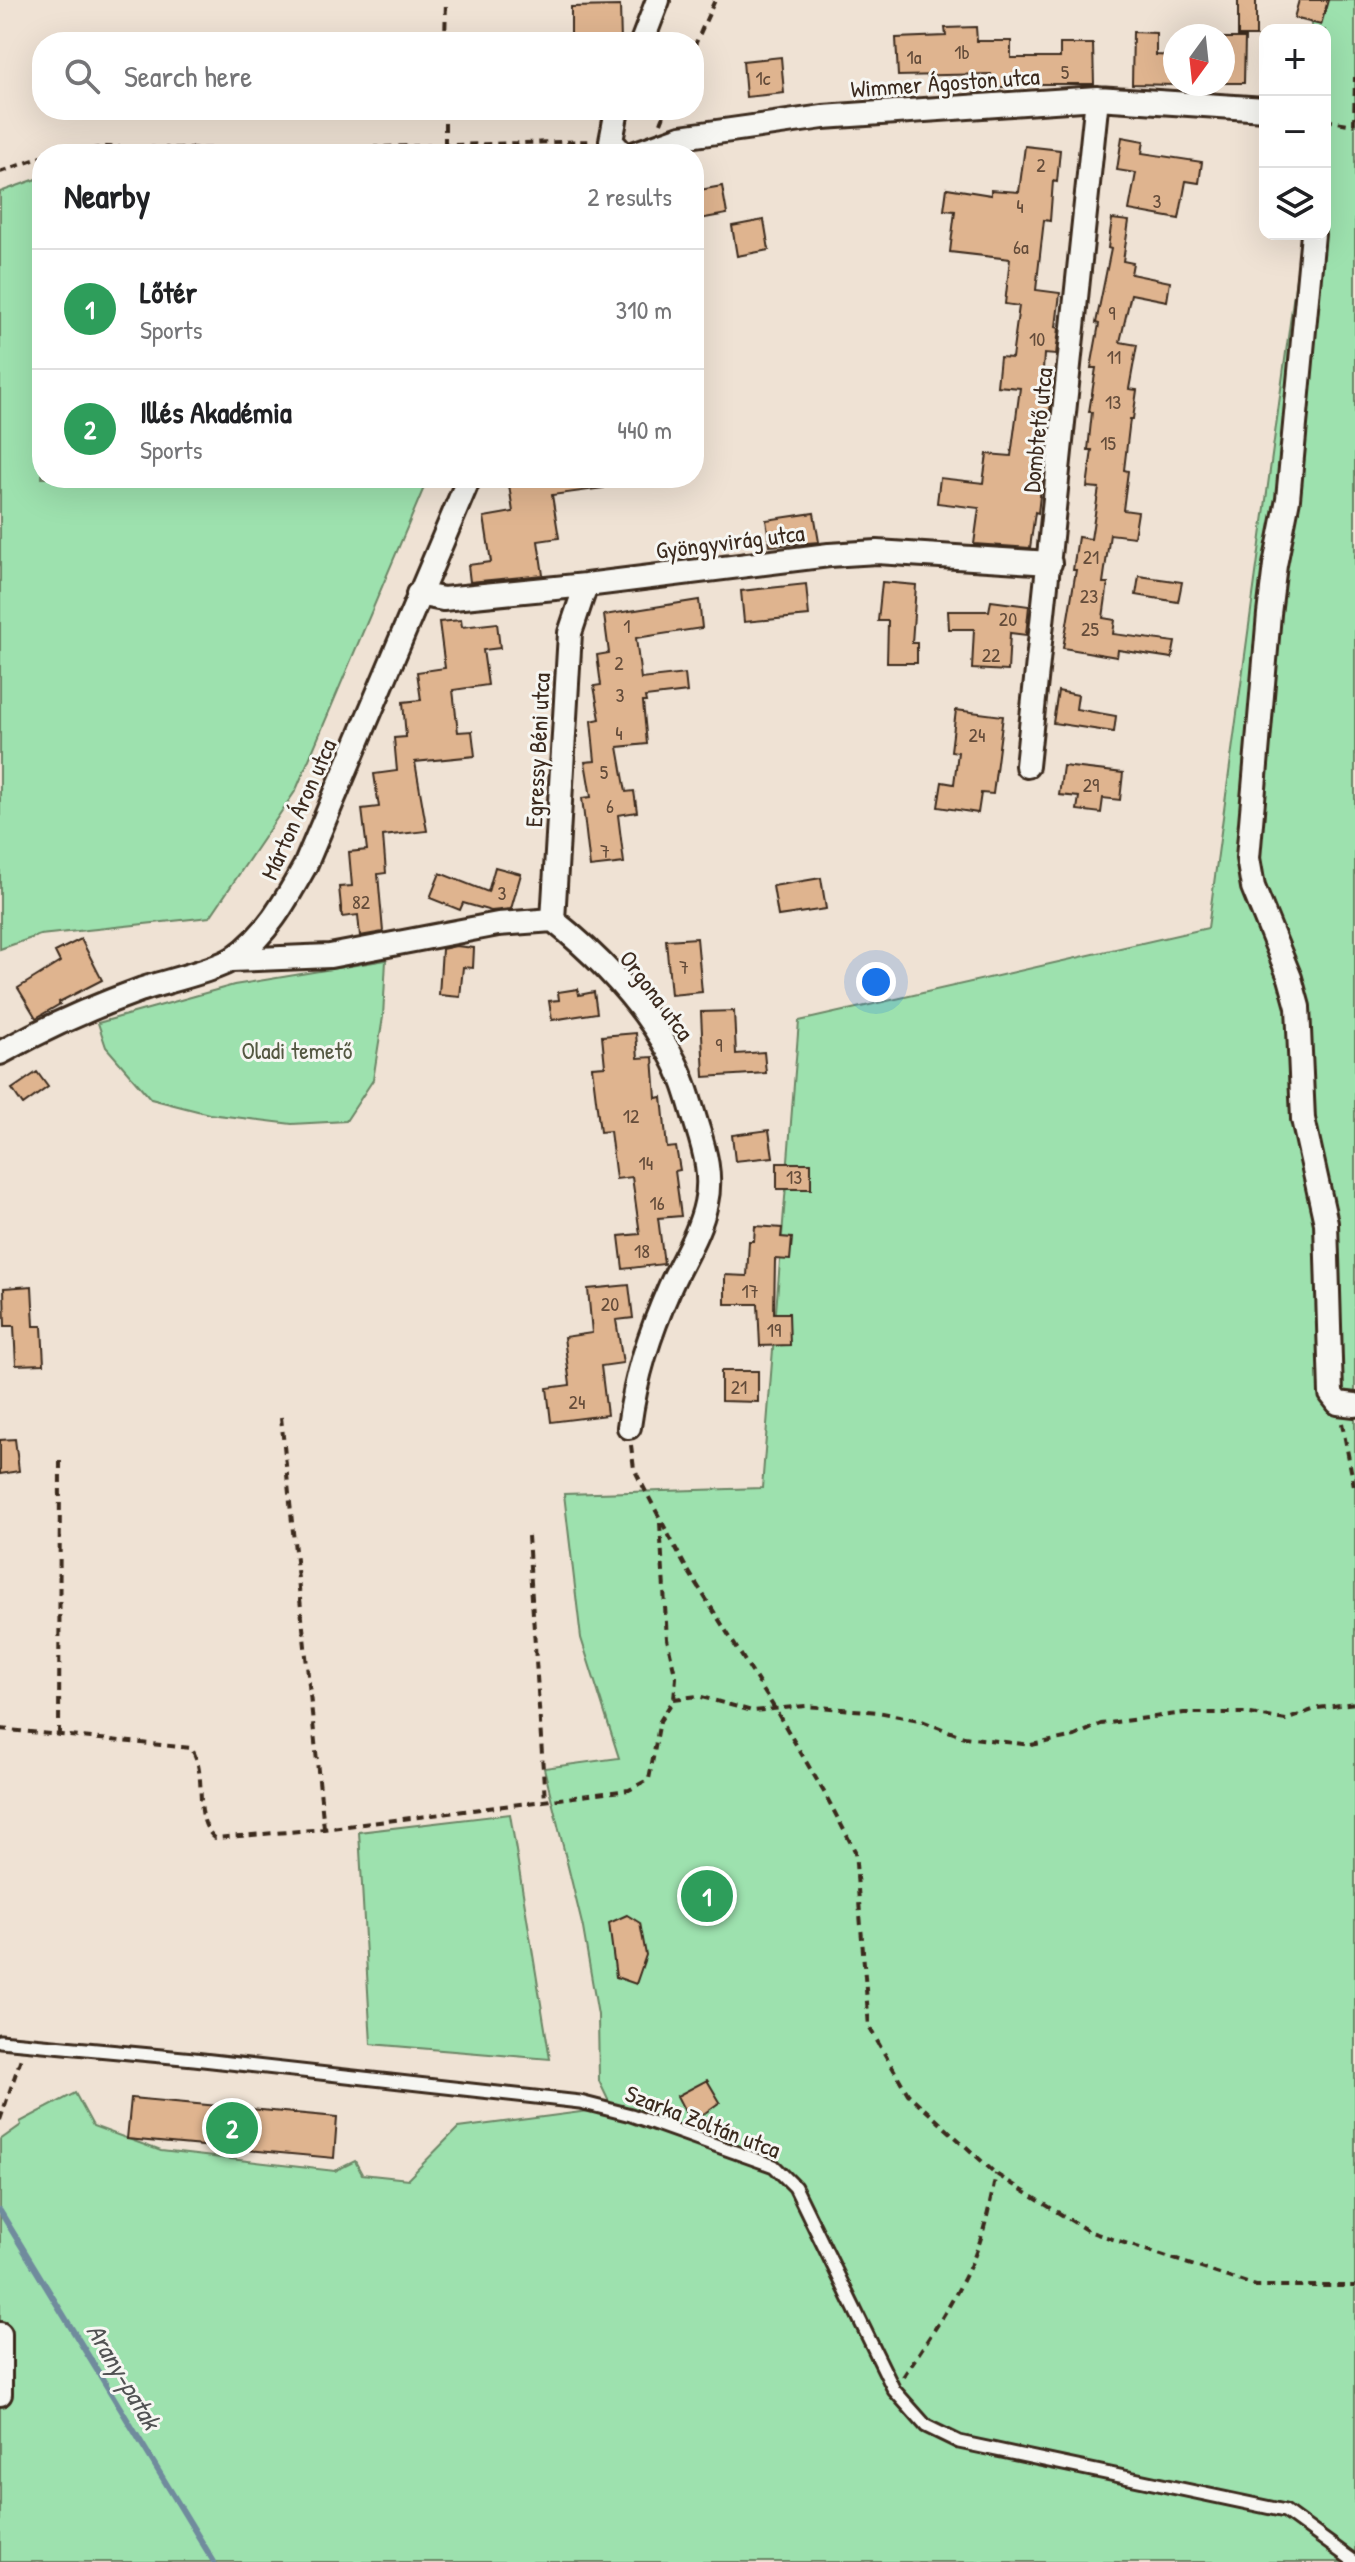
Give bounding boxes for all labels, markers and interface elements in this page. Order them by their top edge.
north arrow [1163,24,1235,96]
map controls [1259,24,1331,240]
button: + [1259,24,1331,96]
search box [32,32,704,120]
house number: 1b [954,38,970,65]
house number: 1a [906,43,922,70]
icon: search [60,54,104,98]
text: Search here [124,56,252,96]
house number: 5 [1061,58,1070,85]
street label: Wimmer Ágoston utca [849,59,1041,105]
house number: 1c [755,64,771,91]
button: − [1259,96,1331,168]
house number: 2 [1036,151,1046,178]
button: layers [1259,168,1331,240]
text: Nearby [64,173,150,219]
text: 2 results [587,179,672,214]
house number: 3 [1153,187,1162,214]
house number: 4 [1016,192,1024,219]
house number: 6a [1013,233,1029,260]
text: Lőtér [140,272,197,312]
text: 1 [85,292,95,327]
text: 310 m [616,292,672,327]
house number: 9 [1108,299,1116,326]
text: Sports [140,312,203,347]
house number: 10 [1029,325,1045,352]
house number: 11 [1107,343,1121,370]
street label: Dombtető utca [1015,366,1059,494]
house number: 13 [1105,388,1121,415]
text: Illés Akadémia [140,392,292,432]
text: 2 [84,412,96,447]
text: 440 m [617,412,672,447]
house number: 15 [1100,429,1116,456]
text: Sports [140,432,203,467]
street label: Gyöngyvirág utca [654,516,806,566]
house number: 21 [1083,543,1099,570]
house number: 23 [1080,582,1098,609]
house number: 20 [999,605,1017,632]
house number: 1 [623,612,631,639]
house number: 25 [1081,615,1099,642]
house number: 22 [982,641,1001,668]
house number: 2 [614,649,624,676]
street label: Egressy Béni utca [517,672,557,828]
house number: 3 [616,681,625,708]
house number: 4 [615,719,623,746]
house number: 24 [969,721,985,748]
street label: Márton Áron utca [253,734,343,884]
house number: 5 [600,758,609,785]
house number: 29 [1083,771,1099,798]
house number: 6 [606,792,614,819]
house number: 7 [600,837,610,864]
house number: 3 [498,879,507,906]
house number: 82 [352,888,371,915]
street label: Orgona utca [613,943,701,1047]
house number: 7 [679,953,689,980]
your location [856,962,896,1002]
house number: 9 [715,1031,723,1058]
park label: Oladi temető [242,1034,353,1066]
house number: 12 [623,1102,640,1129]
house number: 14 [639,1149,653,1176]
house number: 13 [786,1163,802,1190]
house number: 16 [649,1189,665,1216]
house number: 18 [634,1237,650,1264]
house number: 17 [741,1277,759,1304]
house number: 20 [601,1290,619,1317]
house number: 19 [767,1316,781,1343]
house number: 21 [731,1373,747,1400]
house number: 24 [569,1388,585,1415]
pin: 1 [681,1866,733,1926]
street label: Szarka Zoltán utca [621,2077,785,2165]
pin: 2 [206,2098,258,2158]
water label: Arany-patak [78,2317,170,2438]

